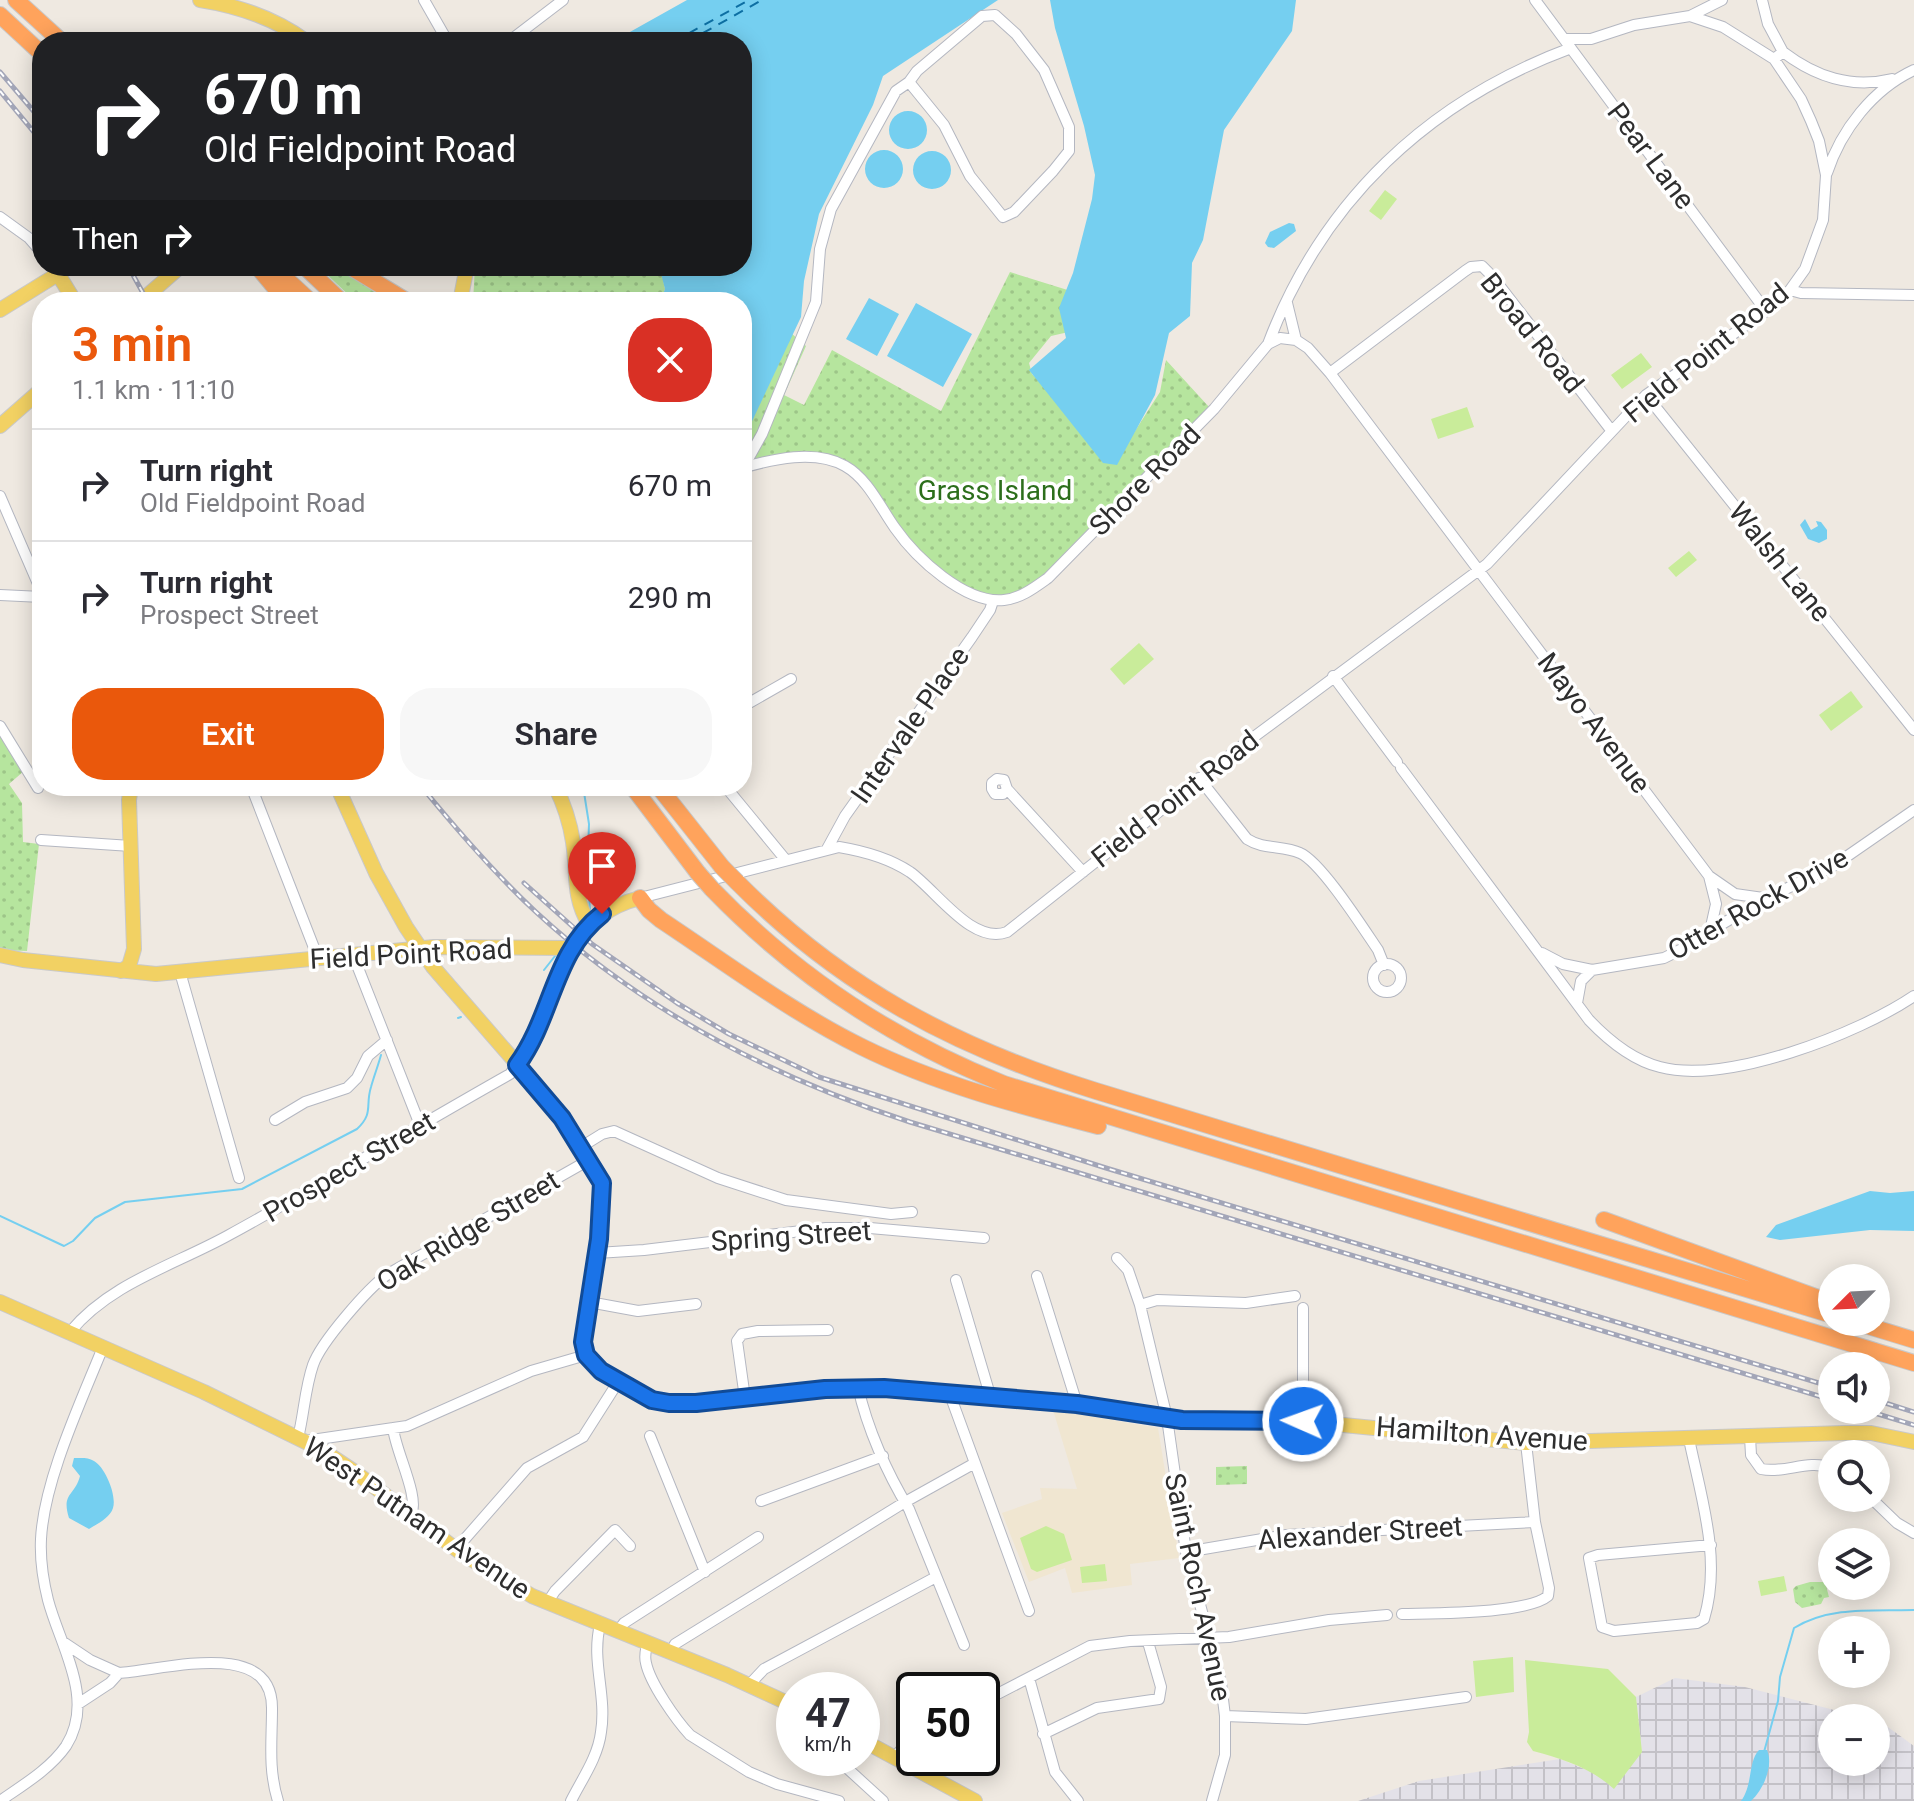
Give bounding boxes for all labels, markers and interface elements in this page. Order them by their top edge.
text: 670 m [204,62,363,128]
icon: right [72,64,176,168]
street label: Pear Lane [1600,96,1702,216]
text: Old Fieldpoint Road [204,129,516,171]
icon: right [155,216,199,260]
text: Then [72,221,139,256]
street label: Broad Road [1474,266,1590,400]
street label: Field Point Road [1617,276,1795,430]
text: 3 min [72,316,192,373]
button: close [628,318,712,402]
text: 1.1 km · 11:10 [72,375,235,405]
street label: Shore Road [1083,418,1207,542]
text: Turn right [140,453,273,488]
icon: right [72,463,116,507]
text: 670 m [628,468,712,503]
park label: Grass Island [918,474,1072,507]
text: Old Fieldpoint Road [140,488,366,518]
street label: Walsh Lane [1722,496,1838,628]
text: Turn right [140,565,273,600]
icon: right [72,575,116,619]
text: 290 m [628,580,712,615]
text: Prospect Street [140,600,319,630]
street label: Intervale Place [844,640,976,810]
street label: Mayo Avenue [1531,646,1657,800]
button: Exit [72,688,384,780]
button: Share [400,688,712,780]
street label: Field Point Road [1085,724,1265,874]
pin [568,832,636,914]
street label: Otter Rock Drive [1662,841,1854,967]
icon: arrive [580,844,624,888]
street label: Field Point Road [309,932,513,976]
street label: Prospect Street [257,1105,441,1229]
street label: Oak Ridge Street [371,1164,565,1298]
street label: Spring Street [710,1214,872,1258]
north arrow [1818,1264,1890,1336]
map controls [1818,1264,1890,1776]
button: sound [1818,1352,1890,1424]
position arrow [1261,1379,1345,1463]
street label: Hamilton Avenue [1375,1410,1589,1458]
street label: West Putnam Avenue [298,1430,536,1606]
button: search [1818,1440,1890,1512]
street label: Saint Roch Avenue [1158,1470,1238,1704]
street label: Alexander Street [1256,1509,1464,1557]
button: layers [1818,1528,1890,1600]
button: + [1818,1616,1890,1688]
speed limit sign: 50 [896,1672,1000,1776]
text: 47 [805,1690,851,1737]
button: − [1818,1704,1890,1776]
text: km/h [805,1732,851,1756]

